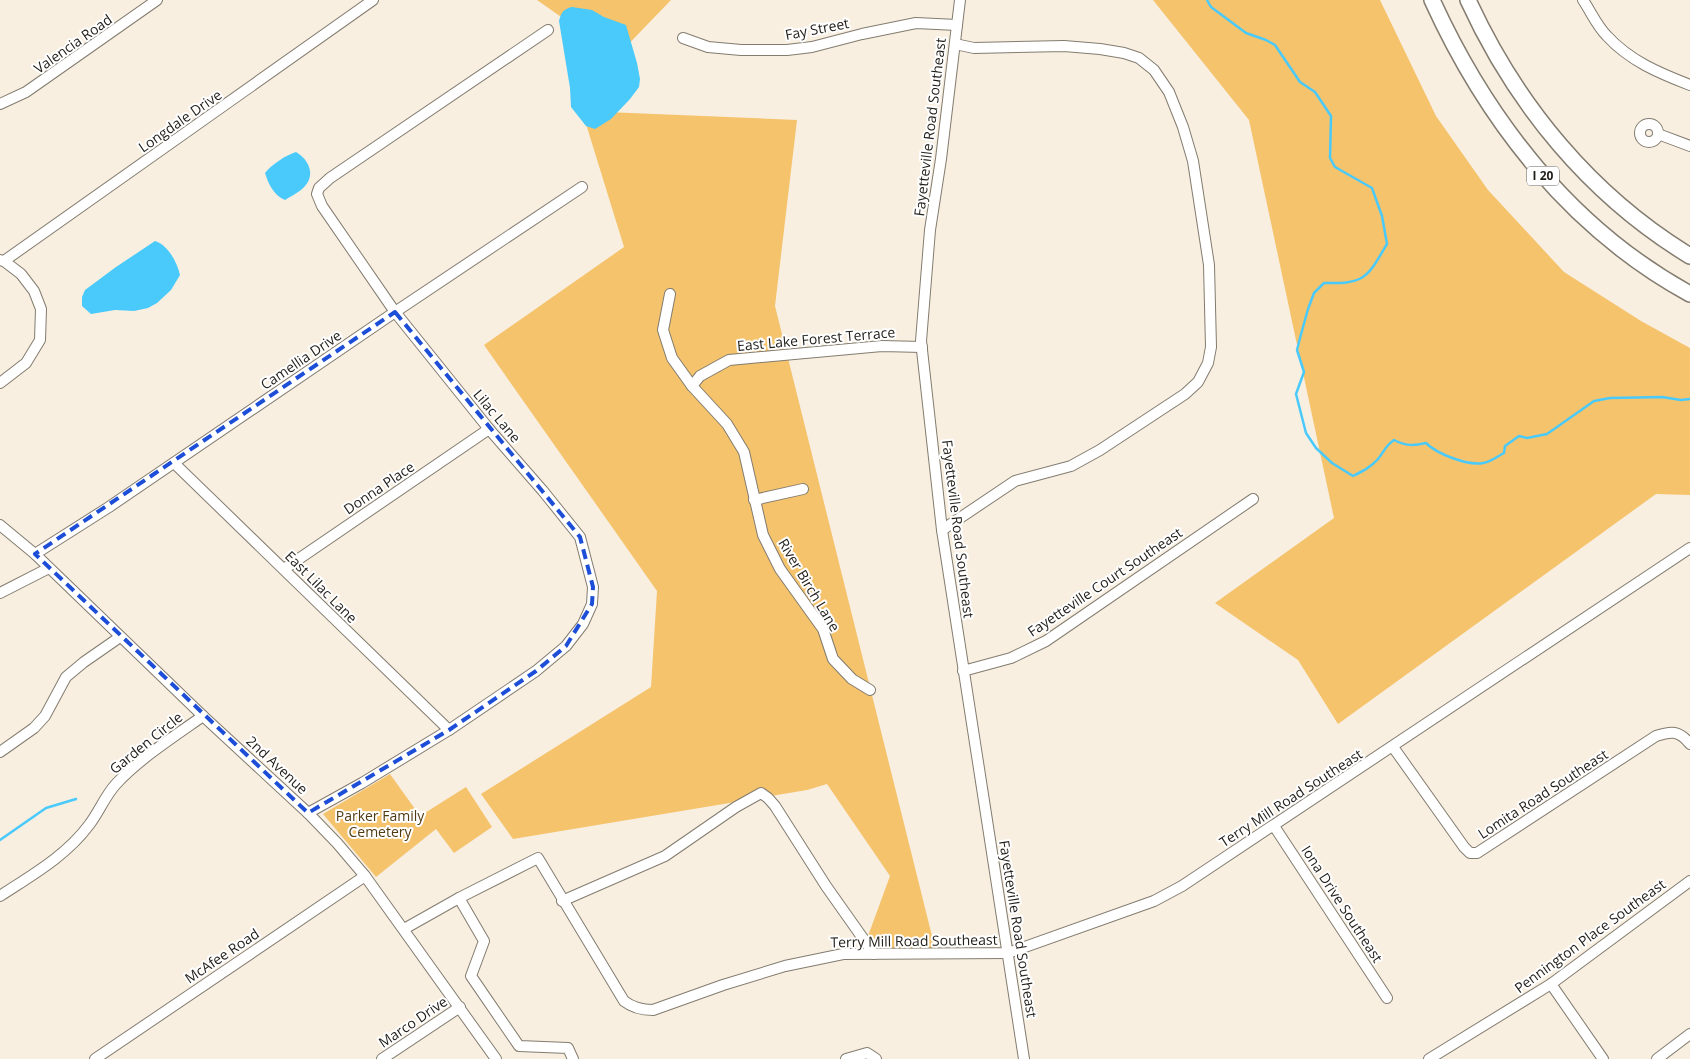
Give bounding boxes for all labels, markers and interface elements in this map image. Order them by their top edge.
street label: Valencia Road [30,10,116,78]
street label: Fay Street [783,13,851,44]
street label: Fayetteville Road Southeast [909,37,950,217]
street label: Longdale Drive [134,85,225,156]
road number: I 20 [1527,167,1559,186]
street label: East Lake Forest Terrace [736,322,896,355]
street label: Camellia Drive [257,325,345,394]
street label: Lilac Lane [470,385,525,446]
street label: Fayetteville Road Southeast [938,439,979,619]
street label: Donna Place [340,457,418,518]
street label: Fayetteville Court Southeast [1024,523,1186,641]
street label: River Birch Lane [774,535,845,635]
street label: East Lilac Lane [281,546,362,627]
street label: Garden Circle [105,707,186,778]
street label: 2nd Avenue [243,731,312,798]
street label: Terry Mill Road Southeast [1215,744,1366,851]
street label: Lomita Road Southeast [1474,744,1611,843]
park label: Parker Family Cemetery [336,806,425,841]
street label: Fayetteville Road Southeast [995,839,1042,1019]
street label: Iona Drive Southeast [1297,842,1387,966]
street label: Pennington Place Southeast [1510,874,1669,997]
street label: McAfee Road [181,924,263,987]
street label: Terry Mill Road Southeast [830,930,998,951]
street label: Marco Drive [375,992,451,1052]

